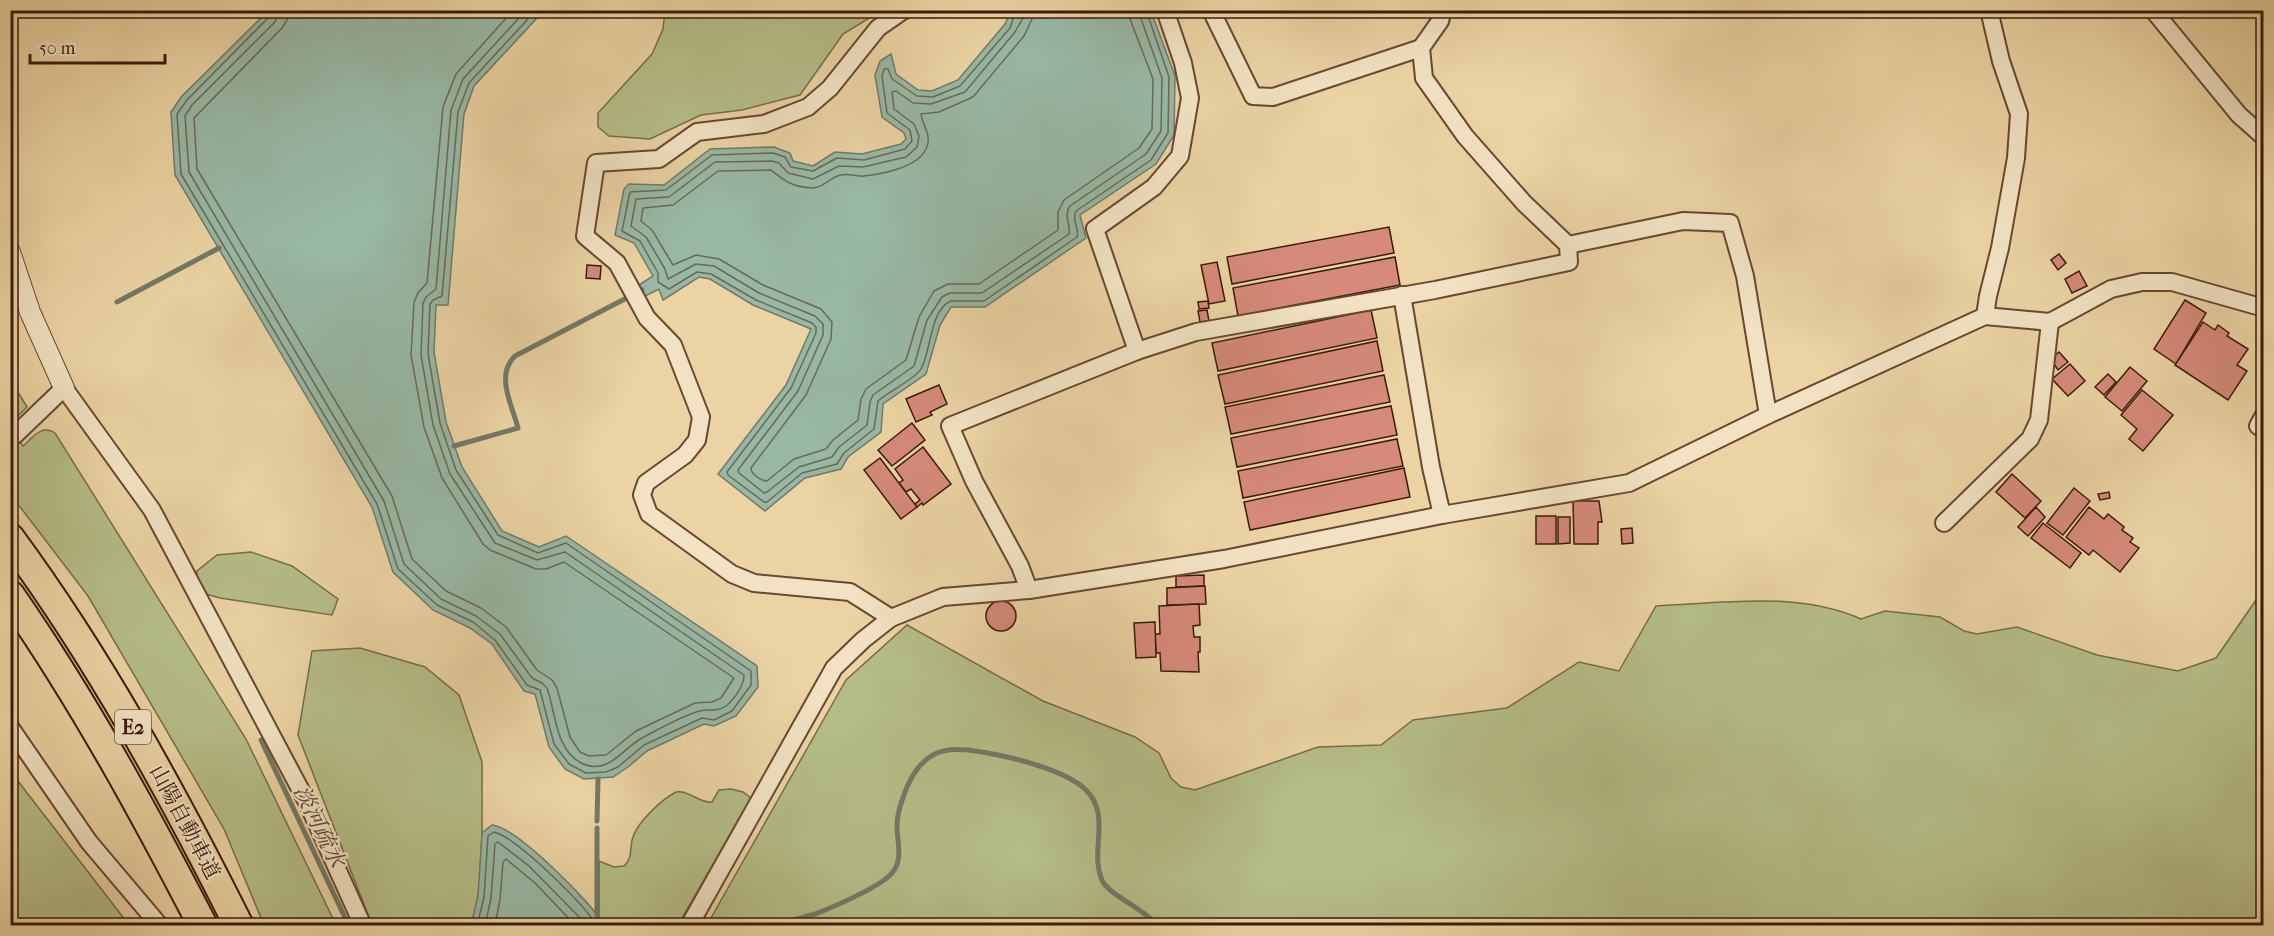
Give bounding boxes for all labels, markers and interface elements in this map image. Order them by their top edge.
scale bar [30,27,165,65]
text: 50 m [39,38,76,59]
road number: E2 [115,710,151,744]
street label: 山陽自動車道 [145,761,225,883]
water label: 淡河疏水 [288,781,351,873]

